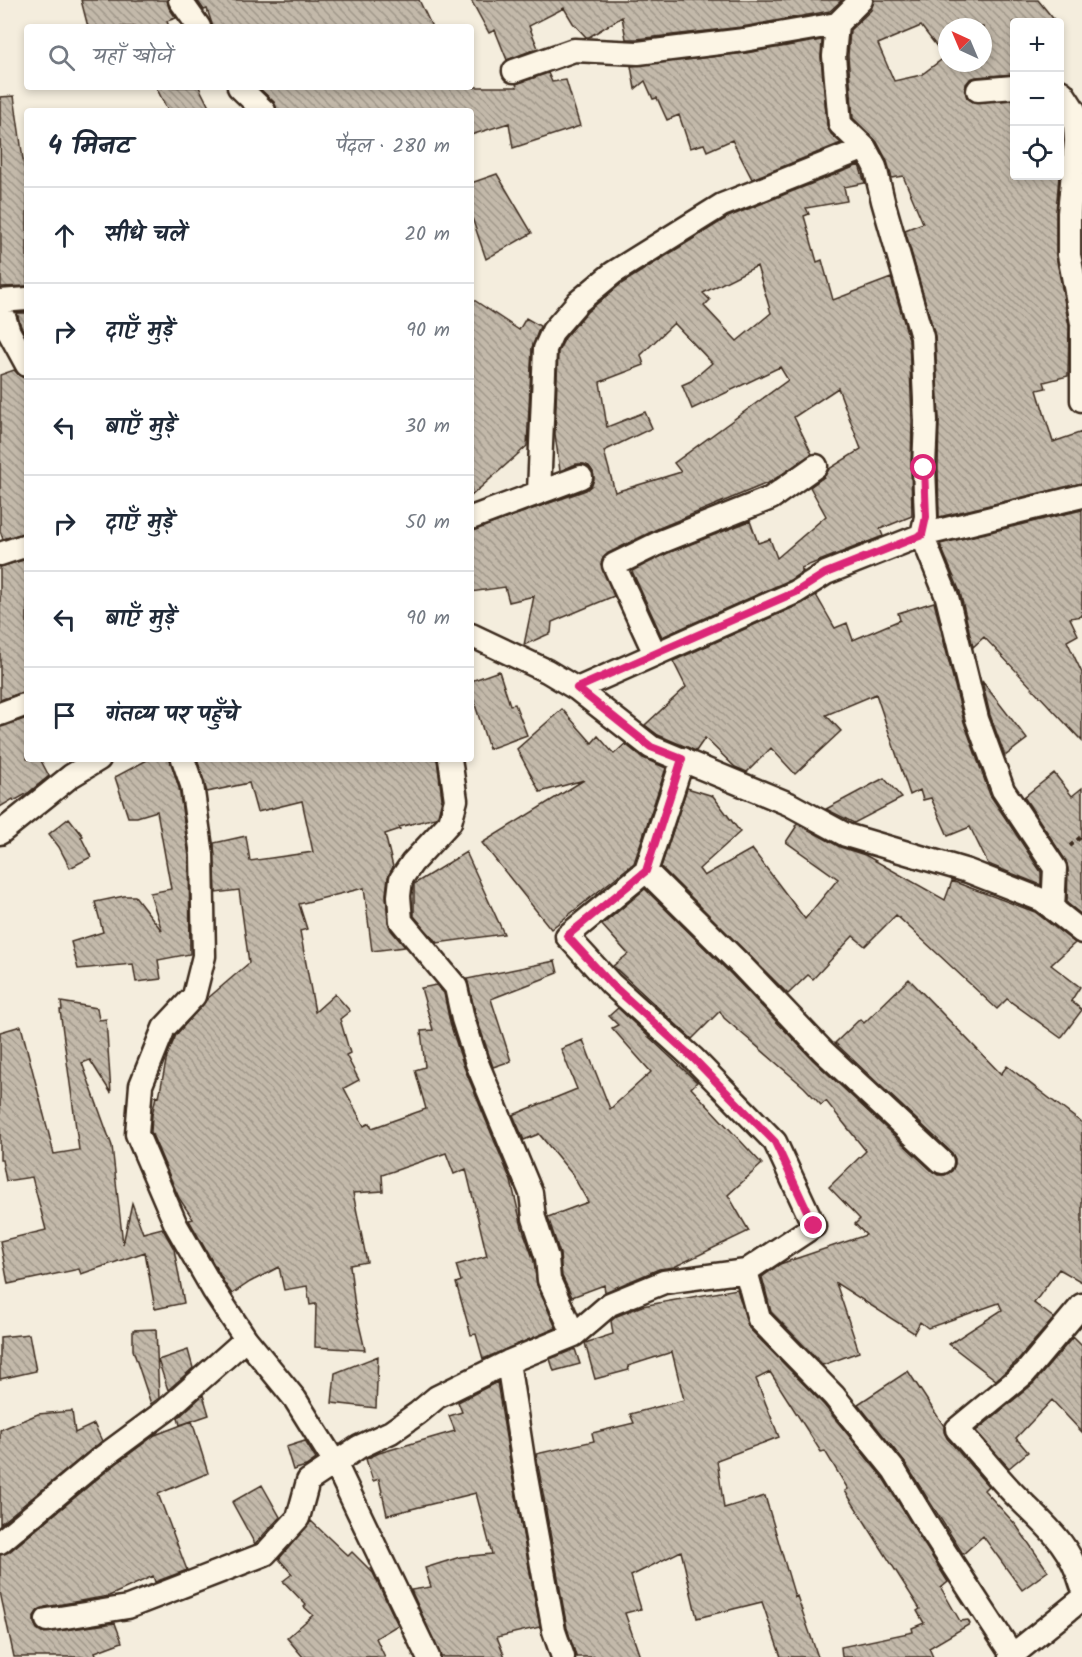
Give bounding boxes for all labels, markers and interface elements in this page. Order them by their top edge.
north arrow [938,18,992,72]
map controls [1010,18,1064,180]
button: + [1010,18,1064,72]
search box [24,24,474,90]
text: यहाँ खोजें [93,40,172,75]
icon: search [45,41,78,74]
button: − [1010,72,1064,126]
text: 4 मिनट [48,126,131,168]
button: locate [1010,126,1064,180]
text: पैदल · 280 m [336,131,450,163]
text: सीधे चलें [105,218,186,253]
icon: ahead [48,219,81,252]
text: 20 m [404,219,450,251]
text: दाएँ मुड़ें [105,314,174,349]
icon: right [48,315,81,348]
text: 90 m [406,315,450,347]
text: बाएँ मुड़ें [105,410,176,445]
icon: left [48,411,81,444]
text: 30 m [405,411,450,443]
route start [910,454,936,480]
text: दाएँ मुड़ें [105,506,174,541]
icon: right [48,507,81,540]
text: 50 m [405,507,450,539]
text: बाएँ मुड़ें [105,602,176,637]
icon: left [48,603,81,636]
text: 90 m [406,603,450,635]
text: गंतव्य पर पहुँचे [105,698,238,733]
icon: arrive [48,699,81,732]
route end [800,1212,826,1238]

